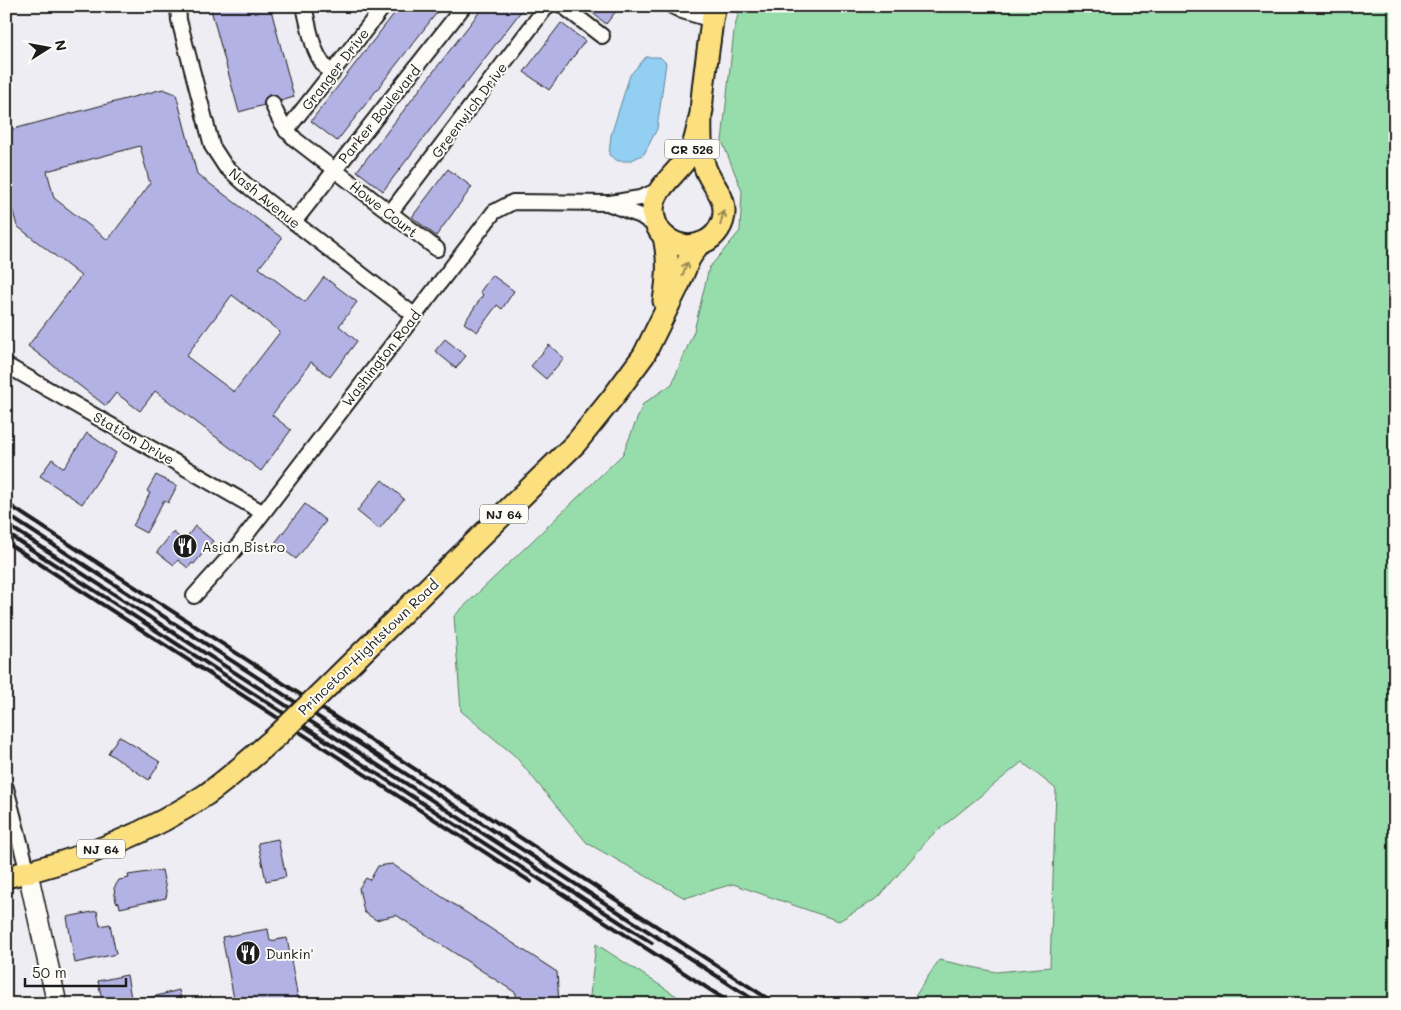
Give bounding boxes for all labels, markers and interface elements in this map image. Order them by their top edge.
north arrow [22,22,72,72]
street label: Granger Drive [297,24,373,114]
text: N [51,38,72,52]
street label: Greenwich Drive [427,58,511,162]
street label: Parker Boulevard [334,61,424,167]
road number: CR 526 [664,140,720,158]
street label: Nash Avenue [225,163,305,233]
street label: Howe Court [346,176,422,242]
one-way arrow [718,210,727,226]
one-way arrow [681,262,690,277]
street label: Washington Road [337,306,425,410]
street label: Station Drive [90,407,178,469]
road number: NJ 64 [480,504,528,524]
restaurant icon: Asian Bistro [172,533,198,559]
place label: Asian Bistro [202,537,285,556]
street label: Princeton-Hightstown Road [294,575,442,719]
road number: NJ 64 [77,840,125,859]
restaurant icon: Dunkin' [235,940,261,966]
place label: Dunkin' [266,944,314,963]
scale bar [25,955,126,987]
text: 50 m [32,962,67,982]

